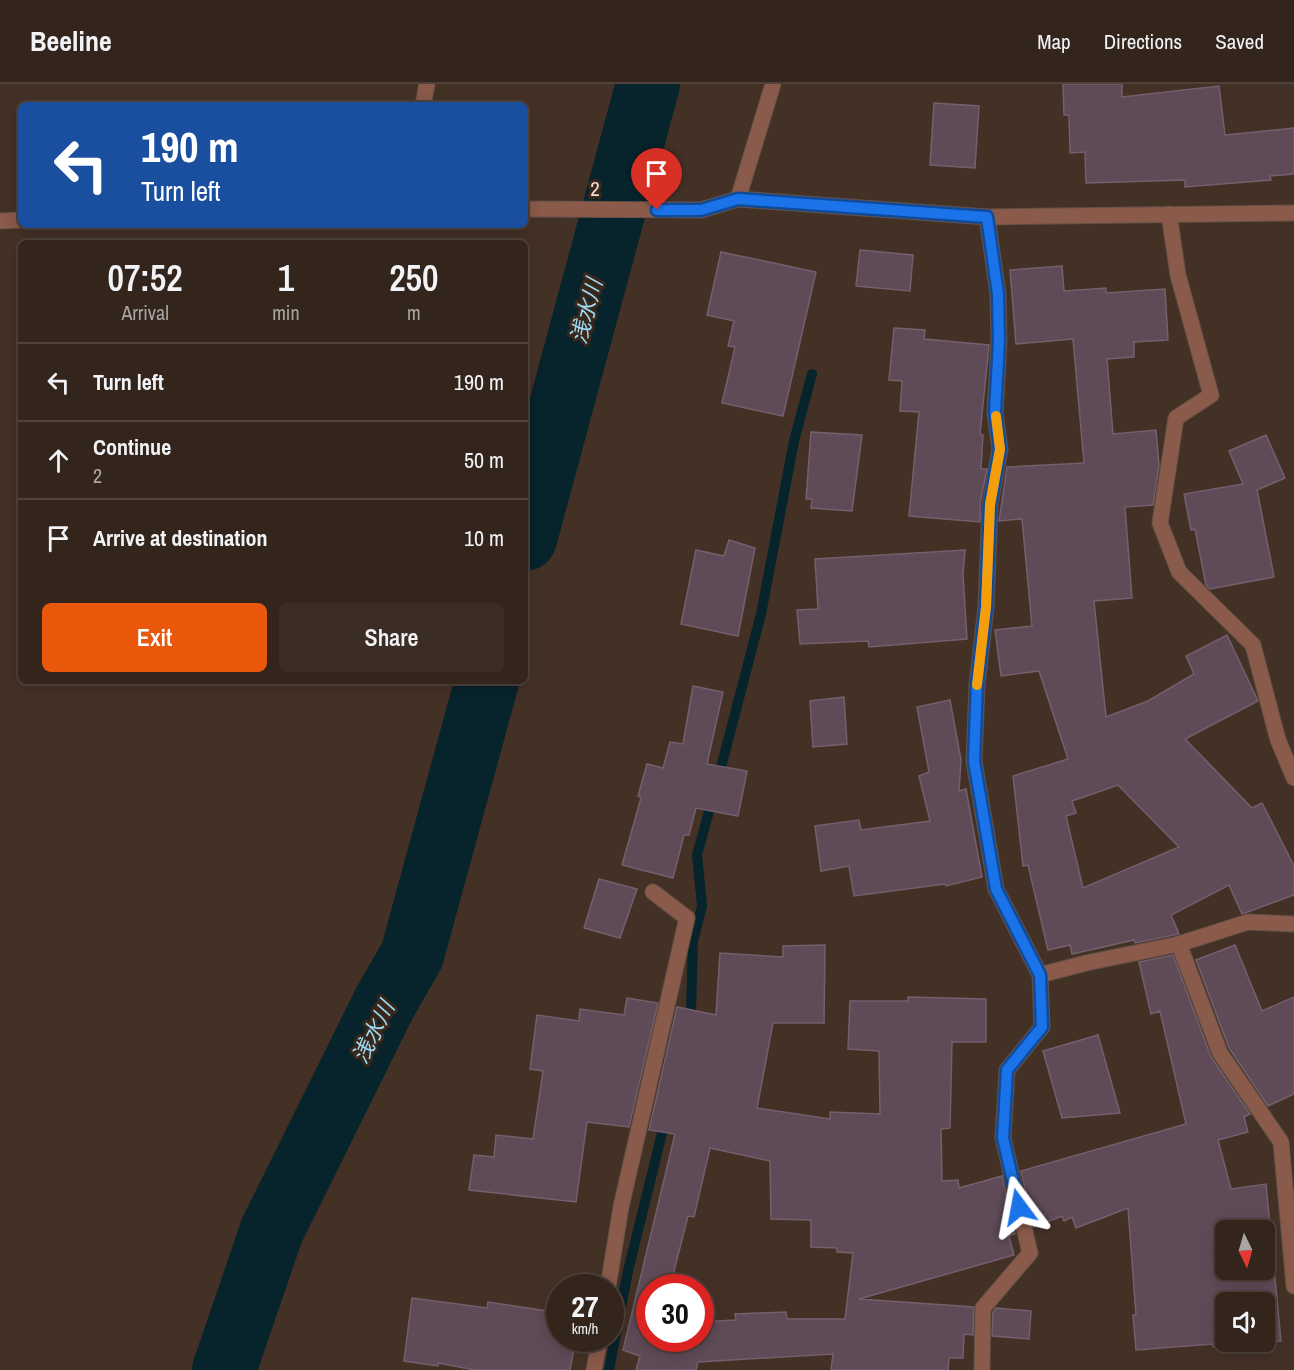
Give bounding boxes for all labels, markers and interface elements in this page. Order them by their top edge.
text: Beeline [30,22,112,60]
text: Map [1037,27,1071,56]
text: Directions [1104,27,1182,56]
text: Saved [1215,27,1264,56]
text: 190 m [141,119,239,175]
icon: left [42,126,120,204]
pin [631,148,682,210]
icon: arrive [640,157,673,190]
text: Turn left [141,173,220,209]
street label: 2 [590,174,600,203]
text: 07:52 [108,254,183,302]
text: 1 [278,254,294,302]
text: 250 [389,254,438,302]
water label: 浅水川 [563,273,610,347]
text: Arrival [121,299,169,326]
text: min [272,299,300,326]
text: m [407,299,421,326]
icon: left [42,366,75,399]
text: Turn left [93,367,164,397]
text: 190 m [454,367,504,397]
text: Continue [93,432,171,462]
icon: ahead [42,444,75,477]
text: 50 m [464,445,504,475]
text: 2 [93,462,102,489]
icon: arrive [42,522,75,555]
text: Arrive at destination [93,523,267,553]
text: 10 m [464,523,504,553]
button: Exit [42,603,267,672]
button: Share [279,603,504,672]
water label: 浅水川 [345,994,402,1068]
position arrow [987,1175,1051,1239]
north arrow [1215,1220,1275,1280]
map controls [1215,1220,1275,1352]
speed limit sign: 30 [636,1274,714,1352]
text: 27 [571,1286,599,1326]
button: sound [1215,1292,1275,1352]
text: km/h [572,1318,598,1339]

